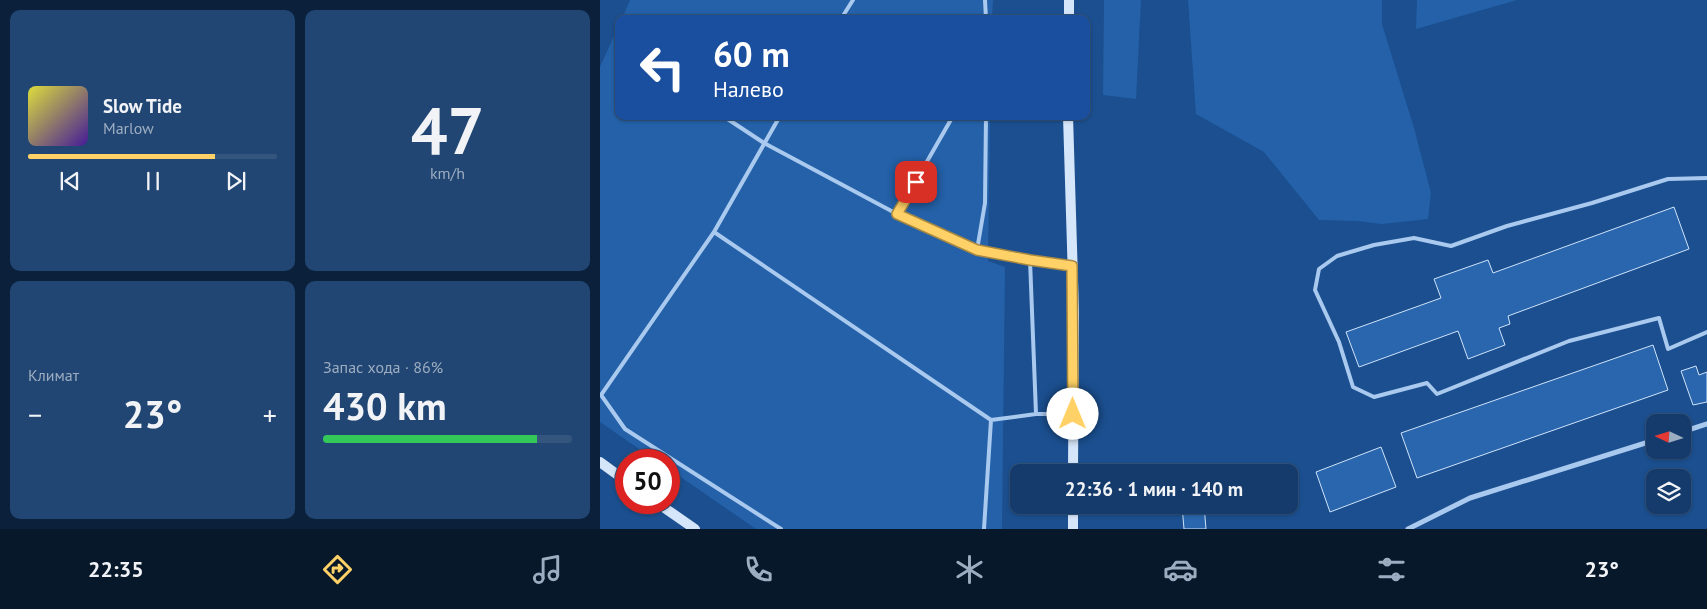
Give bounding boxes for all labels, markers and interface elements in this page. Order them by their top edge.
text: 60 m [713,31,790,77]
icon: left [630,35,695,100]
text: Налево [713,75,784,103]
text: 47 [411,88,484,172]
text: Slow Tide [103,94,182,118]
text: Marlow [103,118,154,138]
pin [895,161,937,203]
text: km/h [430,163,465,183]
icon: previous [56,167,84,195]
icon: pause [139,167,167,195]
icon: next [222,167,250,195]
icon: arrive [902,168,930,196]
text: Запас хода · 86% [323,357,443,377]
text: Климат [28,365,79,385]
text: 430 km [323,381,447,430]
position arrow [1046,387,1098,439]
text: 23° [123,389,182,438]
text: − [28,396,42,433]
text: + [263,396,277,433]
north arrow [1646,414,1691,459]
map controls [1646,414,1691,514]
speed limit sign: 50 [615,449,680,514]
button: layers [1646,469,1691,514]
text: 22:36 · 1 мин · 140 m [1065,477,1243,501]
icon: directions [320,552,355,587]
icon: music [530,552,565,587]
icon: phone [741,552,776,587]
icon: climate [952,552,987,587]
icon: car [1163,552,1198,587]
icon: filters [1374,552,1409,587]
text: 22:35 [88,555,144,583]
text: 23° [1584,555,1619,583]

